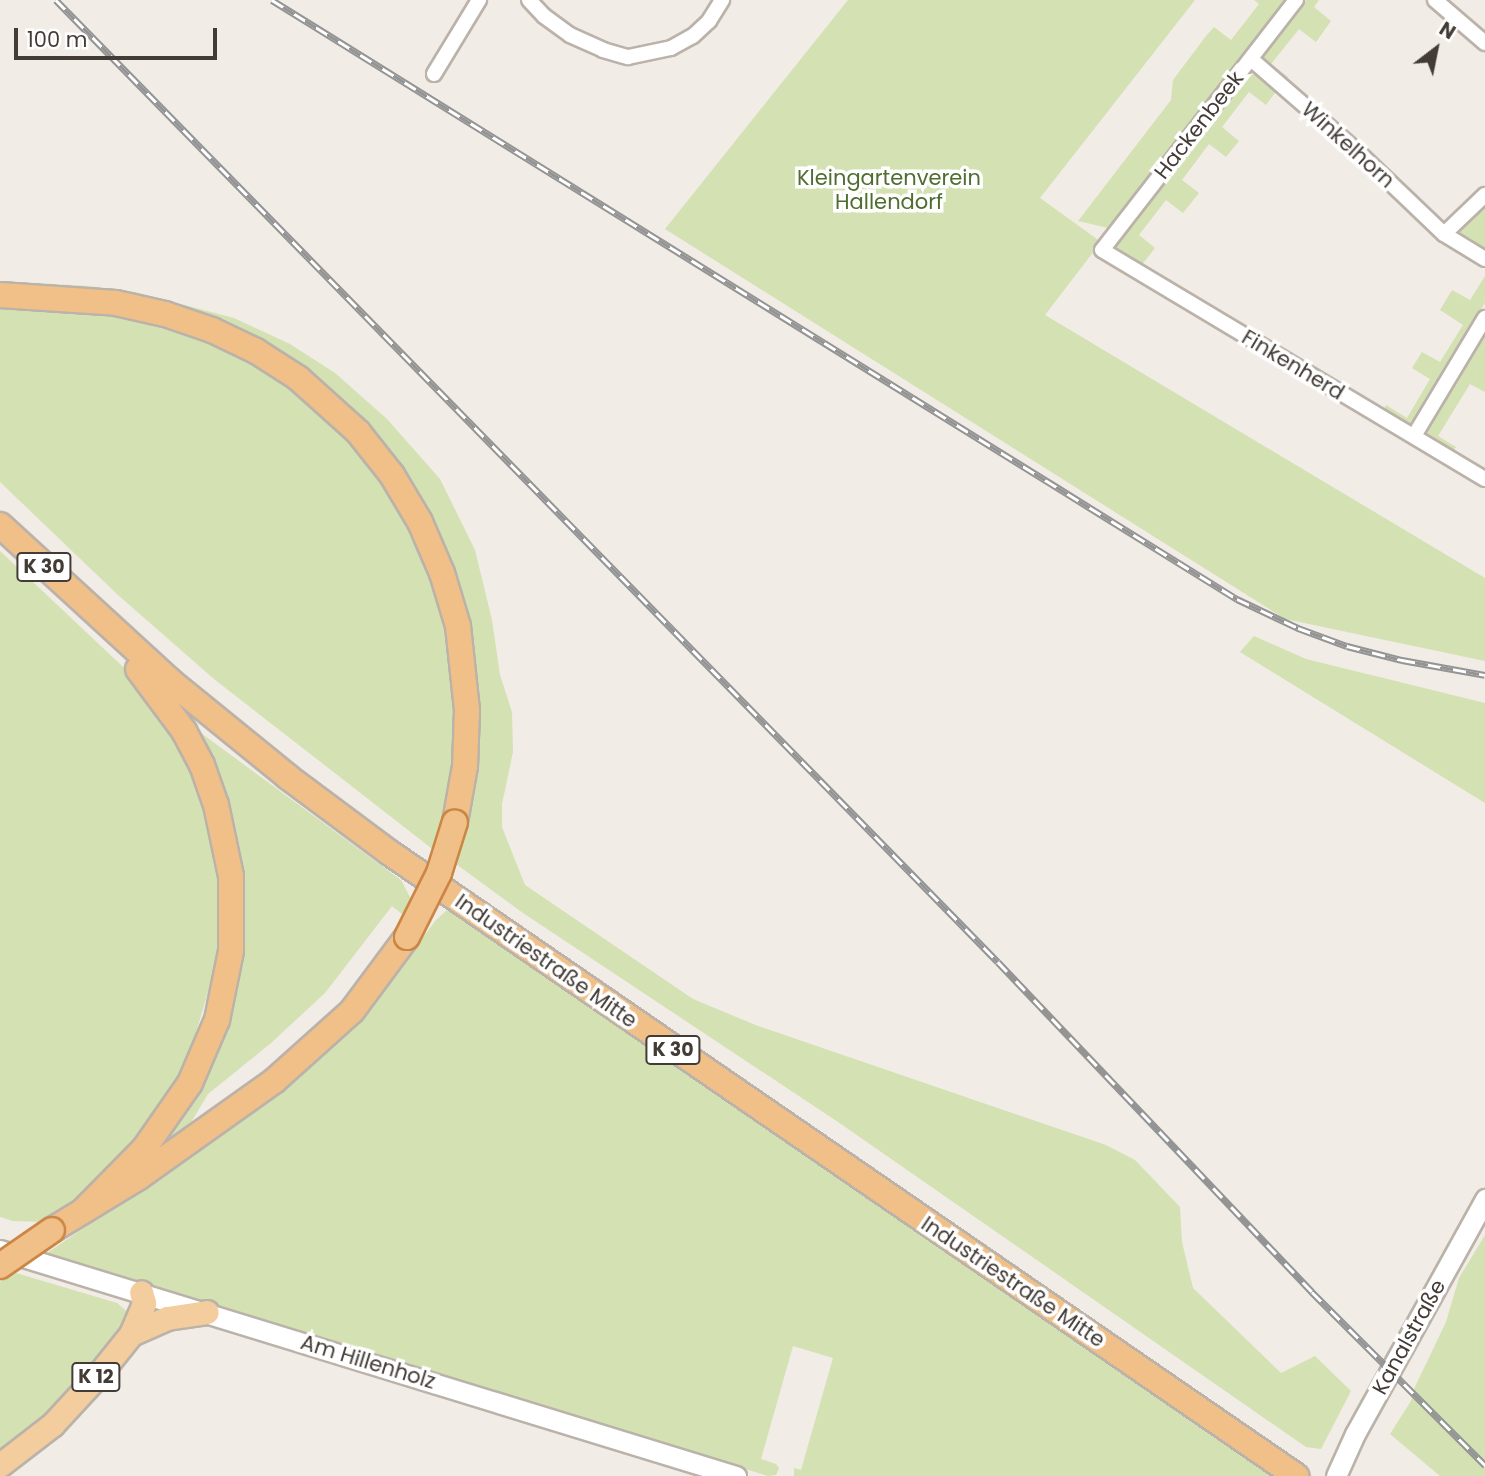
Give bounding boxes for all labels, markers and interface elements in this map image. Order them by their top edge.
scale bar [18,14,220,58]
north arrow [1401,14,1471,84]
text: N [1434,16,1461,46]
text: 100 m [27,25,87,54]
street label: Hackenbeek [1149,66,1249,184]
street label: Winkelhorn [1296,97,1400,193]
park label: Kleingartenverein Hallendorf [797,165,981,215]
street label: Finkenherd [1237,325,1349,405]
road number: K 30 [16,552,72,582]
street label: Industriestraße Mitte [450,889,642,1033]
road number: K 30 [645,1034,701,1066]
street label: Industriestraße Mitte [916,1211,1110,1353]
street label: Kanalstraße [1367,1275,1451,1399]
street label: Am Hillenholz [298,1330,438,1394]
road number: K 12 [70,1362,122,1392]

